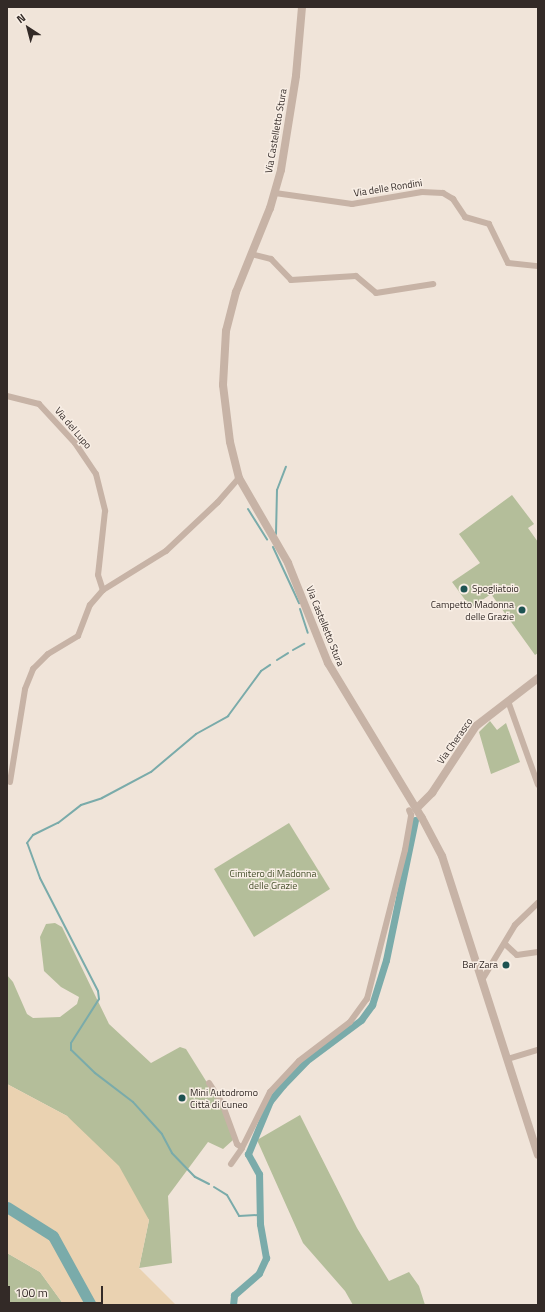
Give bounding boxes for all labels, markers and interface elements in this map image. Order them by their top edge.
north arrow [8,8,48,48]
text: N [13,10,29,27]
street label: Via Castelletto Stura [263,88,289,174]
street label: Via delle Rondini [353,177,423,199]
street label: Via del Lupo [52,405,94,451]
place label: Spogliatoio [472,583,519,595]
street label: Via Castelletto Stura [303,584,347,668]
marker: Spogliatoio [459,584,469,594]
place label: Campetto Madonna delle Grazie [431,598,514,622]
marker: Campetto Madonna delle Grazie [517,605,527,615]
street label: Via Cherasco [435,716,475,766]
park label: Cimitero di Madonna delle Grazie [230,867,316,890]
place label: Bar Zara [462,959,498,971]
marker: Bar Zara [501,960,511,970]
place label: Mini Autodromo Città di Cuneo [190,1086,258,1110]
marker: Mini Autodromo Città di Cuneo [177,1093,187,1103]
scale bar [10,1278,105,1304]
text: 100 m [15,1283,48,1302]

